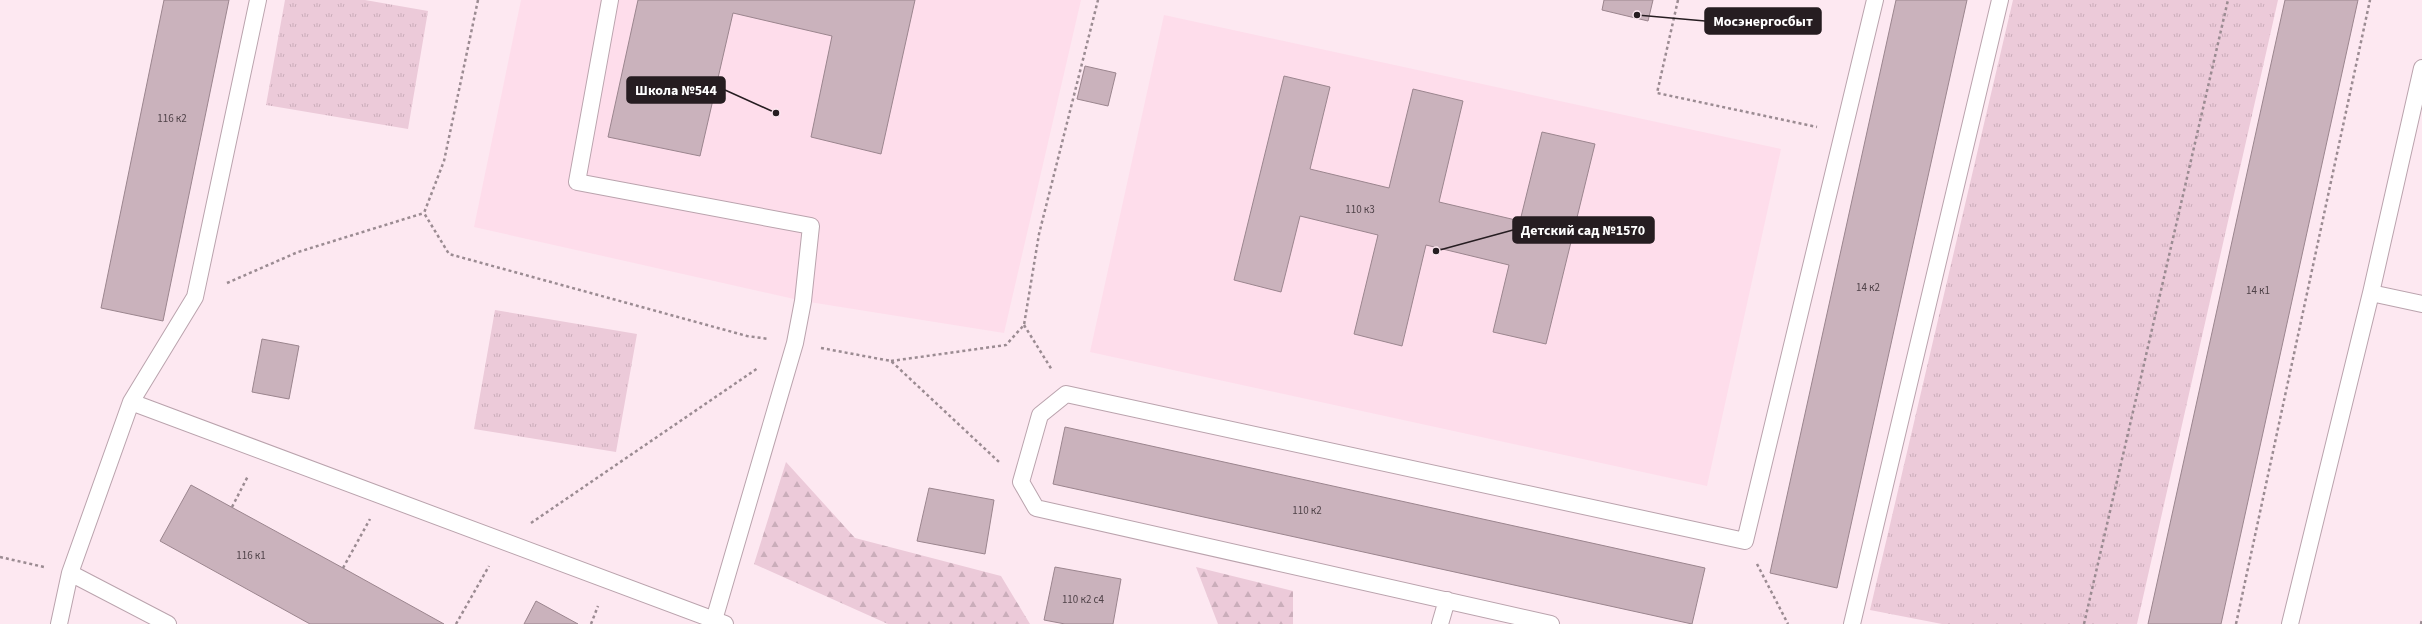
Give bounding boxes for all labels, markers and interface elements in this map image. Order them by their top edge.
callout: Мосэнергосбыт [1705,8,1821,34]
text: Мосэнергосбыт [1713,12,1813,32]
callout: Школа №544 [627,77,725,103]
text: Школа №544 [635,81,717,101]
house number: 116 к2 [157,111,187,126]
house number: 110 к3 [1345,202,1375,217]
callout: Детский сад №1570 [1513,217,1654,243]
text: Детский сад №1570 [1521,221,1645,241]
house number: 14 к2 [1856,280,1880,295]
house number: 14 к1 [2246,283,2270,298]
house number: 110 к2 [1292,503,1322,518]
house number: 116 к1 [236,548,266,563]
house number: 110 к2 с4 [1062,592,1105,607]

